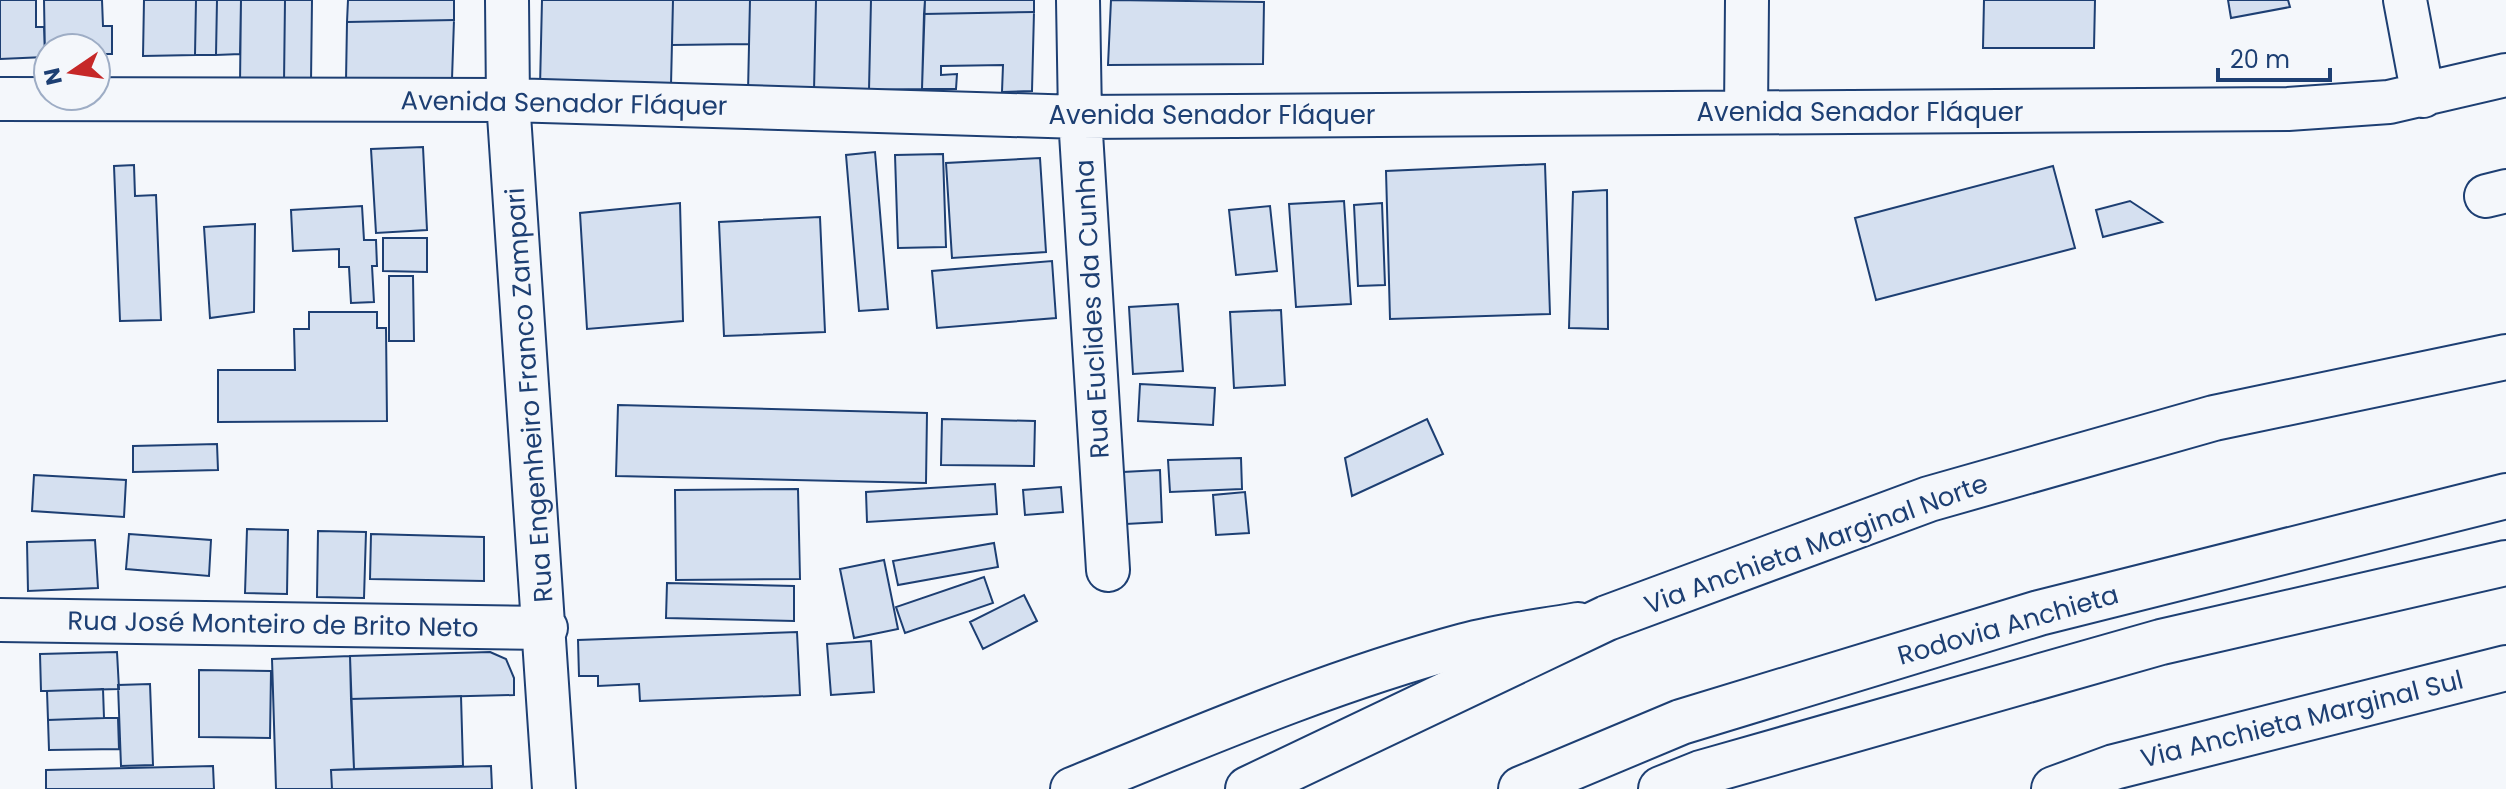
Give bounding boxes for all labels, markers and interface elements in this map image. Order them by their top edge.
north arrow [32,32,112,112]
scale bar [2218,32,2330,82]
text: 20 m [2230,43,2290,76]
text: N [36,65,70,88]
street label: Avenida Senador Fláquer [400,82,728,124]
street label: Avenida Senador Fláquer [1697,94,2023,130]
street label: Avenida Senador Fláquer [1049,97,1375,133]
street label: Rua Euclides da Cunha [1066,159,1118,459]
street label: Rua Engenheiro Franco Zampari [497,186,561,604]
street label: Via Anchieta Marginal Norte [1639,465,1993,623]
street label: Rodovia Anchieta [1893,576,2123,674]
street label: Rua José Monteiro de Brito Neto [67,602,479,646]
street label: Via Anchieta Marginal Sul [2137,661,2467,777]

